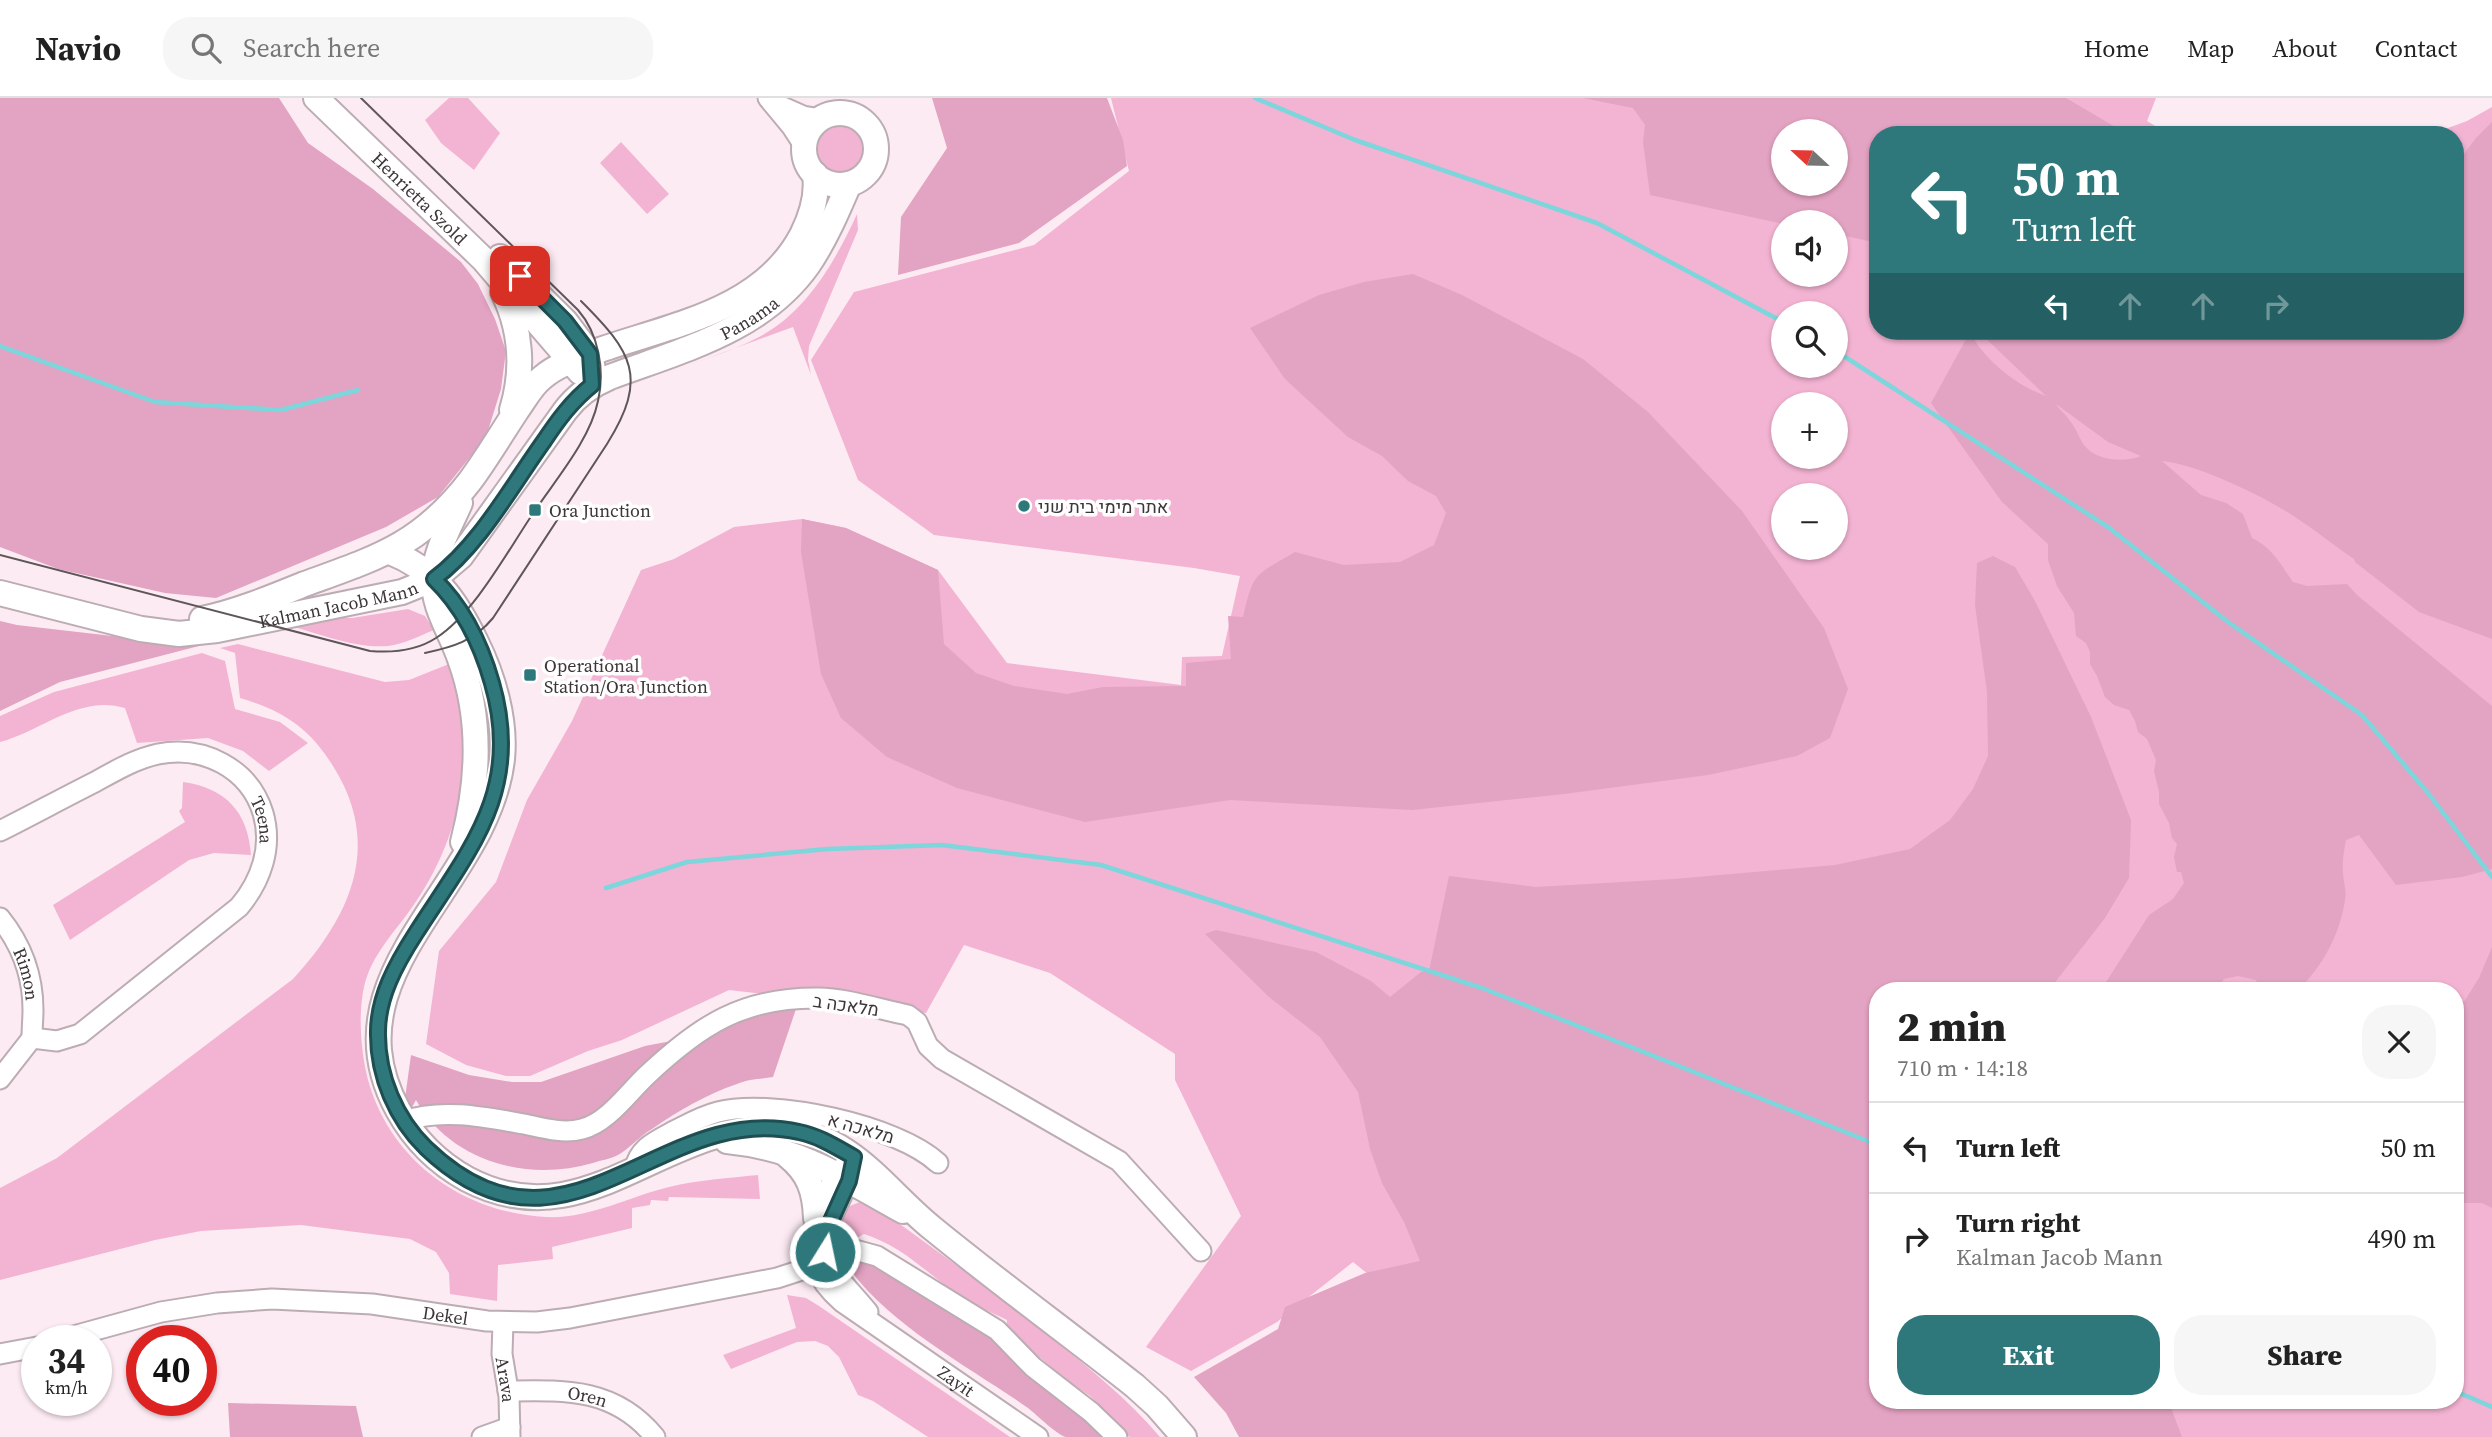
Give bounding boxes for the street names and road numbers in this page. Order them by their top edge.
street label: Henrietta Szold [366,146,473,250]
street label: Panama [715,289,784,346]
street label: Kalman Jacob Mann [256,574,422,634]
street label: Teena [245,792,279,845]
street label: Rimon [8,943,45,1002]
street label: מלאכה ב [812,988,880,1022]
street label: מלאכה א [825,1107,897,1149]
street label: Dekel [421,1299,470,1331]
street label: Arava [490,1355,522,1404]
street label: Zayit [933,1359,980,1402]
street label: Oren [566,1380,611,1413]

